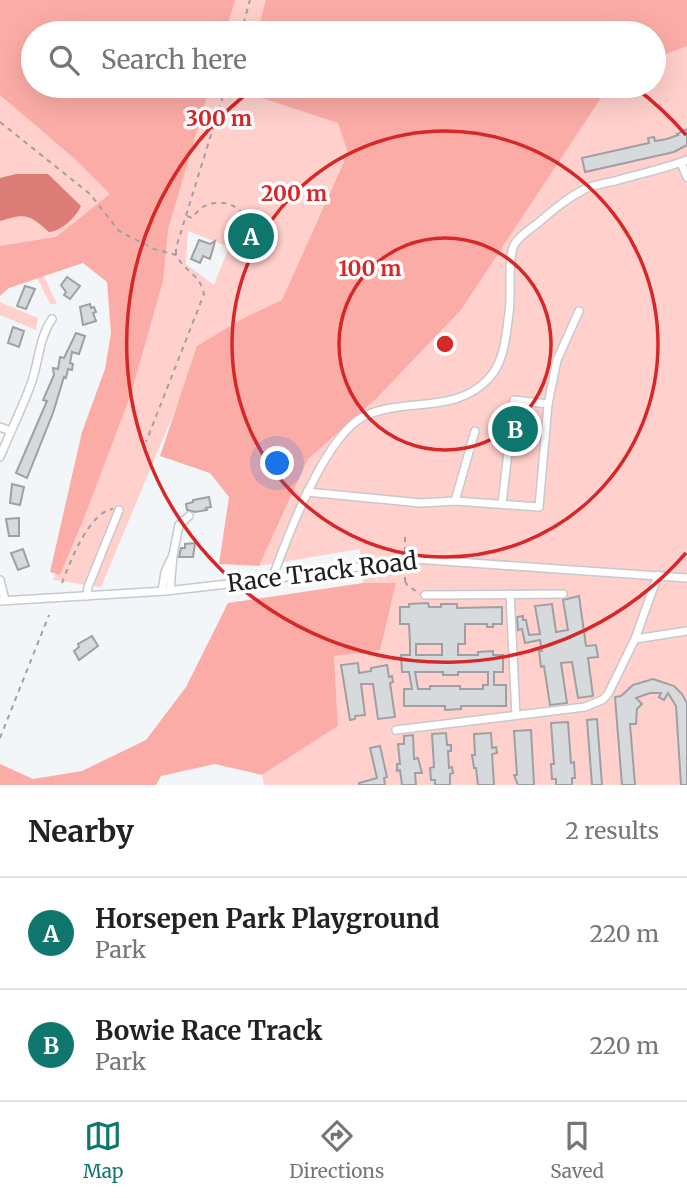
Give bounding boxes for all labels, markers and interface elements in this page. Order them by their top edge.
search box [21,21,666,98]
icon: search [45,41,83,79]
text: Search here [101,43,247,76]
text: 300 m [186,105,252,132]
text: 200 m [261,180,327,207]
pin: A [228,210,274,262]
text: 100 m [339,255,401,282]
centre of rings [433,332,457,356]
pin: B [492,403,538,455]
your location [260,446,294,480]
street label: Race Track Road [225,545,419,599]
text: Nearby [28,812,134,850]
text: 2 results [565,816,659,845]
text: Horsepen Park Playground [95,902,440,935]
text: A [43,919,59,948]
text: 220 m [589,919,659,948]
text: Park [95,935,146,964]
text: Bowie Race Track [95,1014,322,1047]
text: B [43,1031,59,1060]
text: 220 m [589,1031,659,1060]
text: Park [95,1047,146,1076]
tab: Map [83,1117,123,1183]
tab: Directions [289,1117,384,1183]
tab: Saved [550,1117,604,1183]

